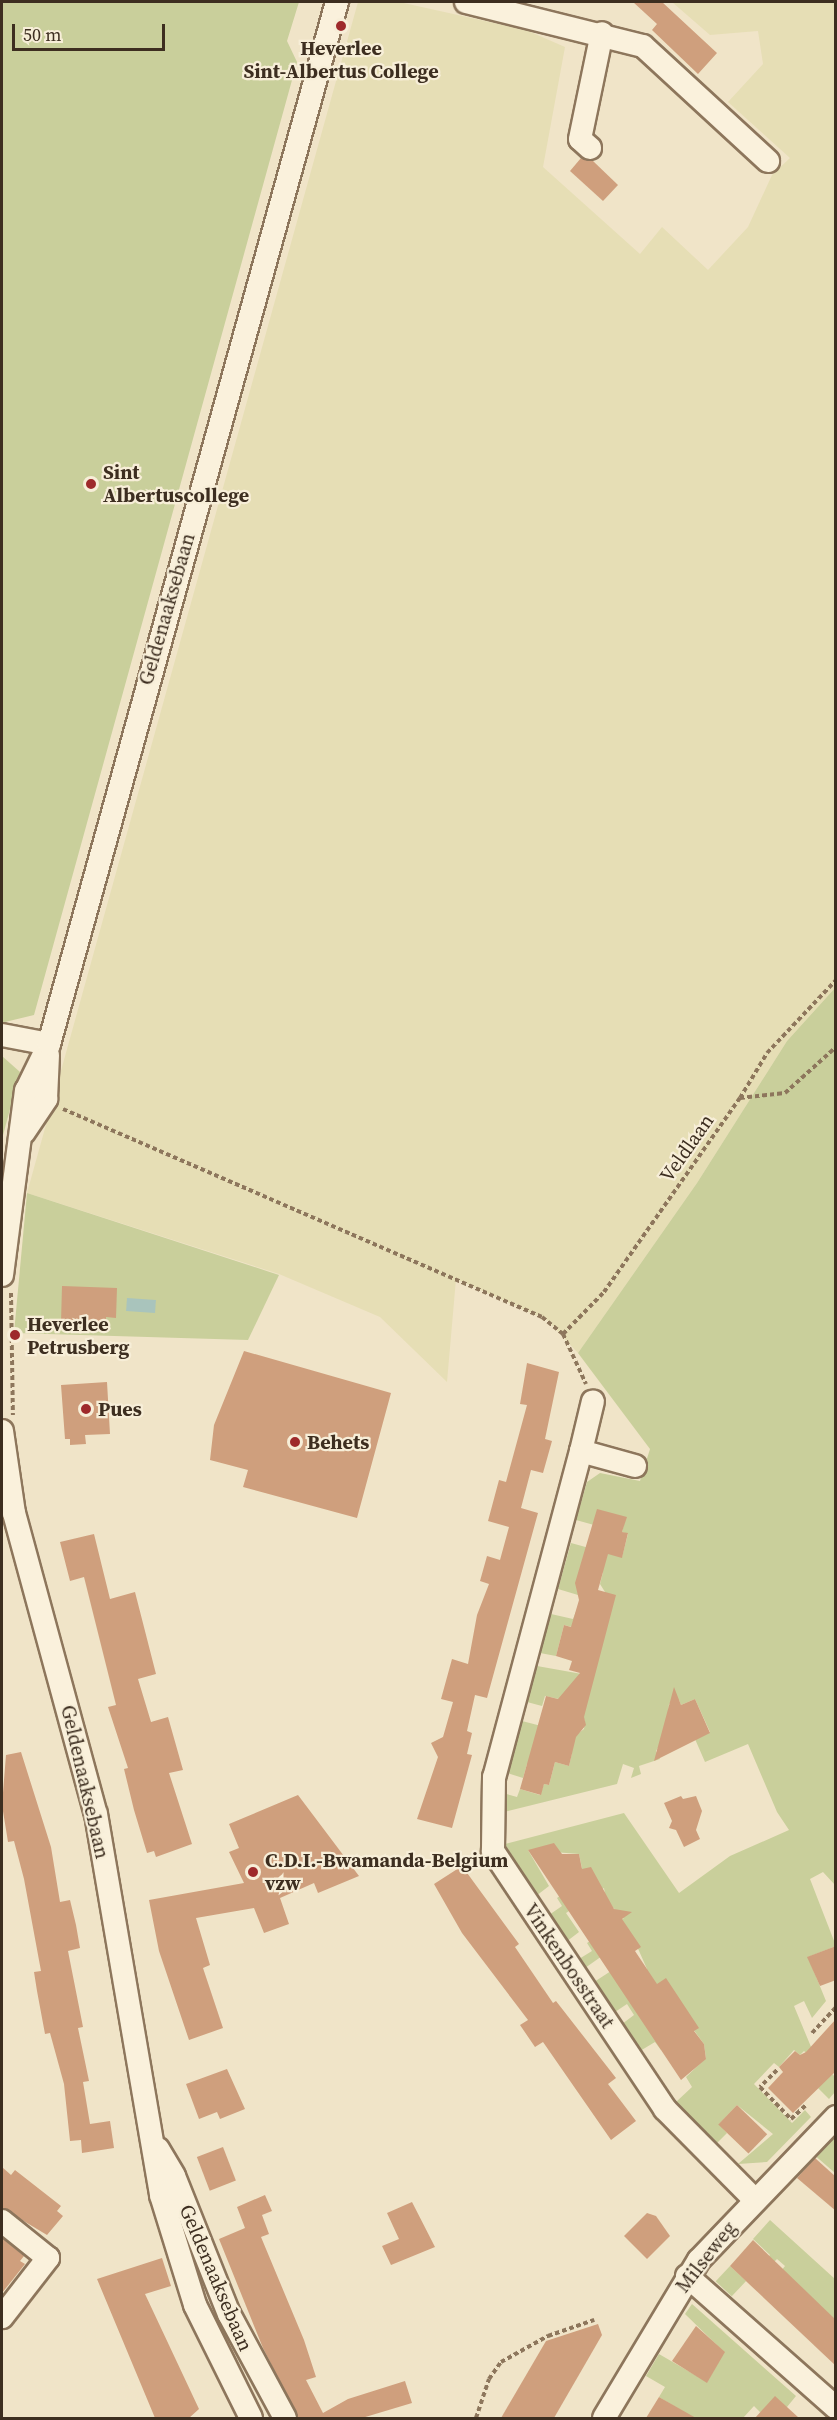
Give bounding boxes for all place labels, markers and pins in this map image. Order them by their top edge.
marker: Heverlee Sint-Albertus College [334,19,348,33]
place label: Heverlee Sint-Albertus College [243,36,439,83]
place label: Sint Albertuscollege [103,460,249,507]
marker: Sint Albertuscollege [84,477,98,491]
place label: Heverlee Petrusberg [27,1312,129,1359]
marker: Heverlee Petrusberg [8,1328,22,1342]
place label: Pues [98,1397,142,1421]
marker: Pues [79,1402,93,1416]
place label: Behets [307,1430,369,1454]
marker: Behets [288,1435,302,1449]
place label: C.D.I.-Bwamanda-Belgium vzw [265,1848,508,1895]
marker: C.D.I.-Bwamanda-Belgium vzw [246,1865,260,1879]

